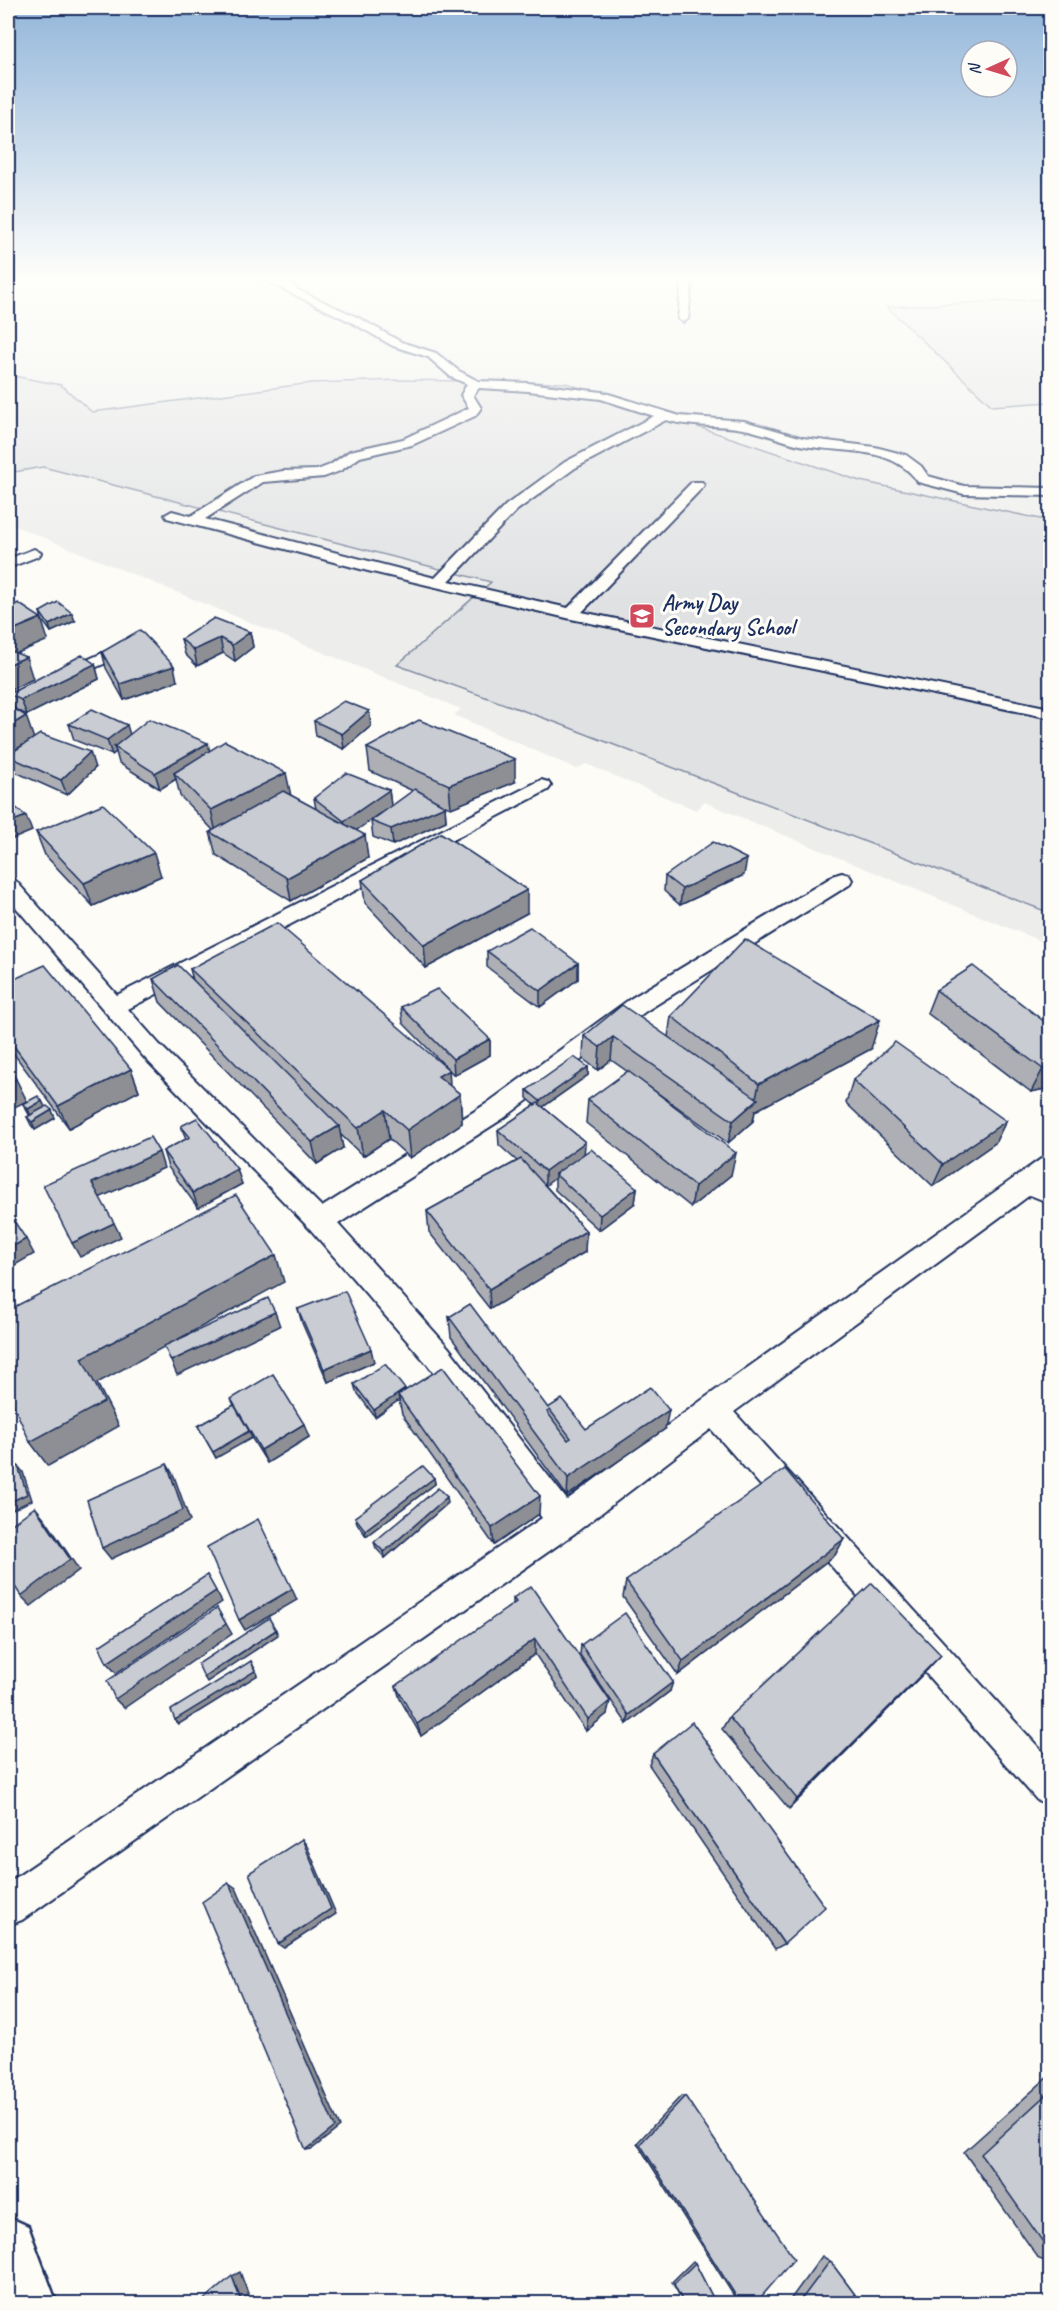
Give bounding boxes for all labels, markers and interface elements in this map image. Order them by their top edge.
north arrow [959,39,1019,99]
text: N [964,61,985,76]
place label: Army Day Secondary School [662,589,798,642]
school or university icon: Army Day Secondary School [627,601,657,631]

